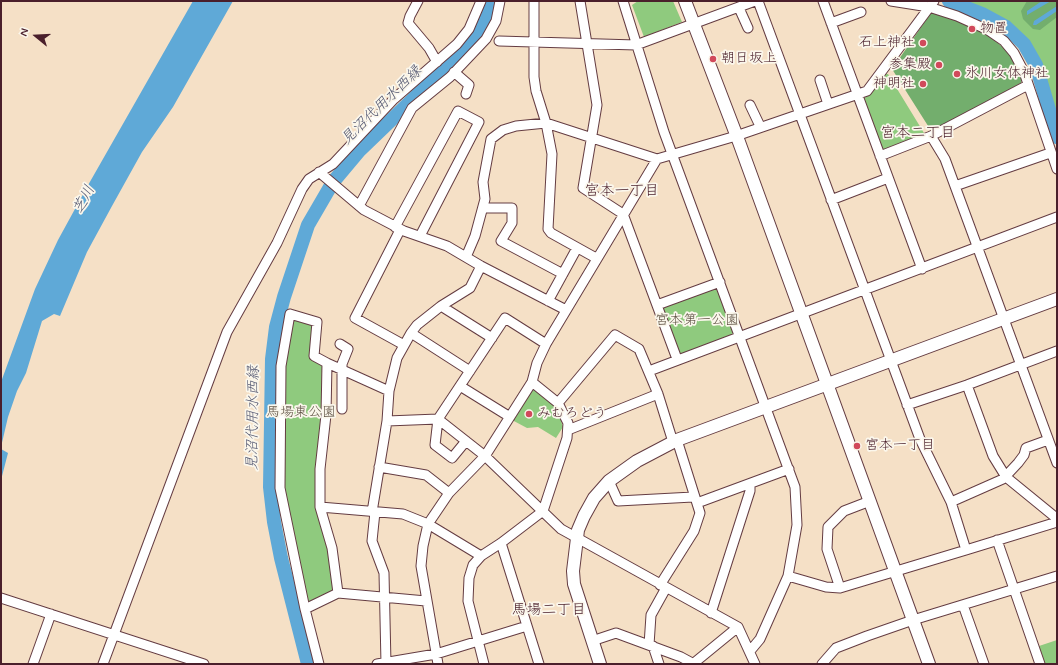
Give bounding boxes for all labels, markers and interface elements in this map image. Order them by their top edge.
north arrow [16,16,56,56]
place label: 物置 [980,21,1008,37]
marker: 物置 [967,24,977,34]
text: N [17,27,32,38]
place label: 石上神社 [859,35,915,51]
marker: 石上神社 [918,38,928,48]
place label: 朝日坂上 [721,51,777,67]
marker: 朝日坂上 [708,54,718,64]
place label: 参集殿 [889,57,931,73]
marker: 参集殿 [934,60,944,70]
water label: 見沼代用水西縁 [338,63,426,149]
place label: 氷川女体神社 [965,66,1049,82]
marker: 氷川女体神社 [952,69,962,79]
place label: 神明社 [873,76,915,92]
marker: 神明社 [918,79,928,89]
district label: 宮本二丁目 [881,125,955,143]
water label: 芝川 [70,183,100,217]
district label: 宮本一丁目 [585,183,659,201]
park label: 宮本第一公園 [655,313,739,329]
water label: 見沼代用水西縁 [244,365,264,471]
park label: 馬場東公園 [266,405,336,421]
place label: みむろどう [537,406,607,422]
marker: みむろどう [524,409,534,419]
place label: 宮本一丁目 [865,438,935,454]
marker: 宮本一丁目 [852,441,862,451]
district label: 馬場二丁目 [512,602,586,620]

